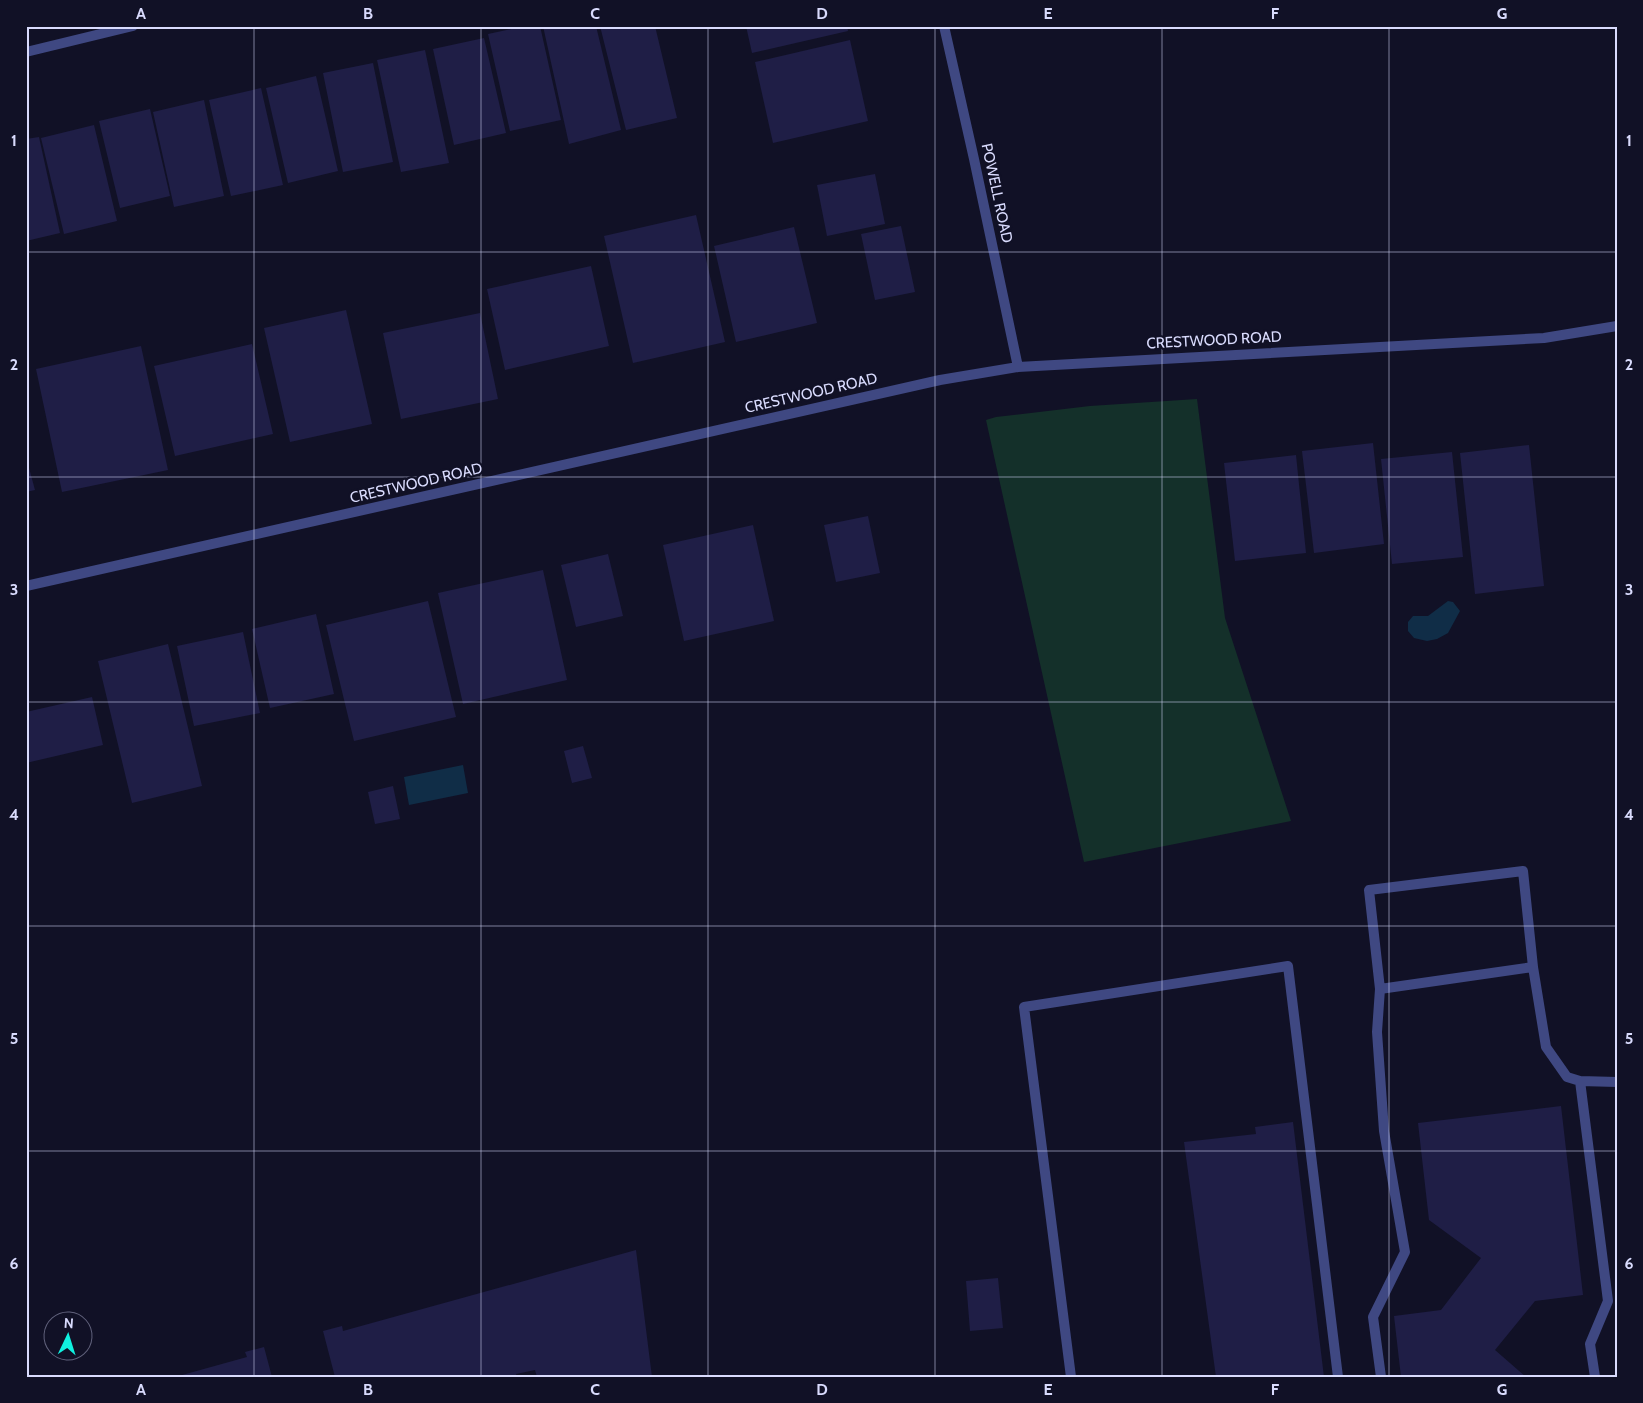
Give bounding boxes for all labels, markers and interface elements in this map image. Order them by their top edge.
text: A [136,4,146,23]
text: B [363,4,373,23]
text: C [590,4,600,23]
text: D [816,4,828,23]
text: E [1043,4,1053,23]
text: F [1271,4,1280,23]
text: G [1497,4,1507,23]
text: 1 [11,131,17,150]
text: 1 [1626,131,1632,150]
street label: POWELL ROAD [978,141,1016,245]
street label: CRESTWOOD ROAD [1146,327,1282,353]
text: 2 [10,355,18,374]
text: 2 [1625,355,1633,374]
street label: CRESTWOOD ROAD [743,369,879,417]
street label: CRESTWOOD ROAD [348,459,484,507]
text: 3 [10,580,18,599]
text: 3 [1625,580,1633,599]
text: 4 [9,805,19,824]
text: 4 [1624,805,1634,824]
text: 5 [10,1029,18,1048]
text: 5 [1625,1029,1633,1048]
text: 6 [10,1254,19,1273]
text: 6 [1625,1254,1634,1273]
north arrow [42,1310,92,1360]
text: N [63,1314,74,1332]
text: A [136,1380,146,1399]
text: B [363,1380,373,1399]
text: C [590,1380,600,1399]
text: D [816,1380,828,1399]
text: E [1043,1380,1053,1399]
text: F [1271,1380,1280,1399]
text: G [1497,1380,1507,1399]

